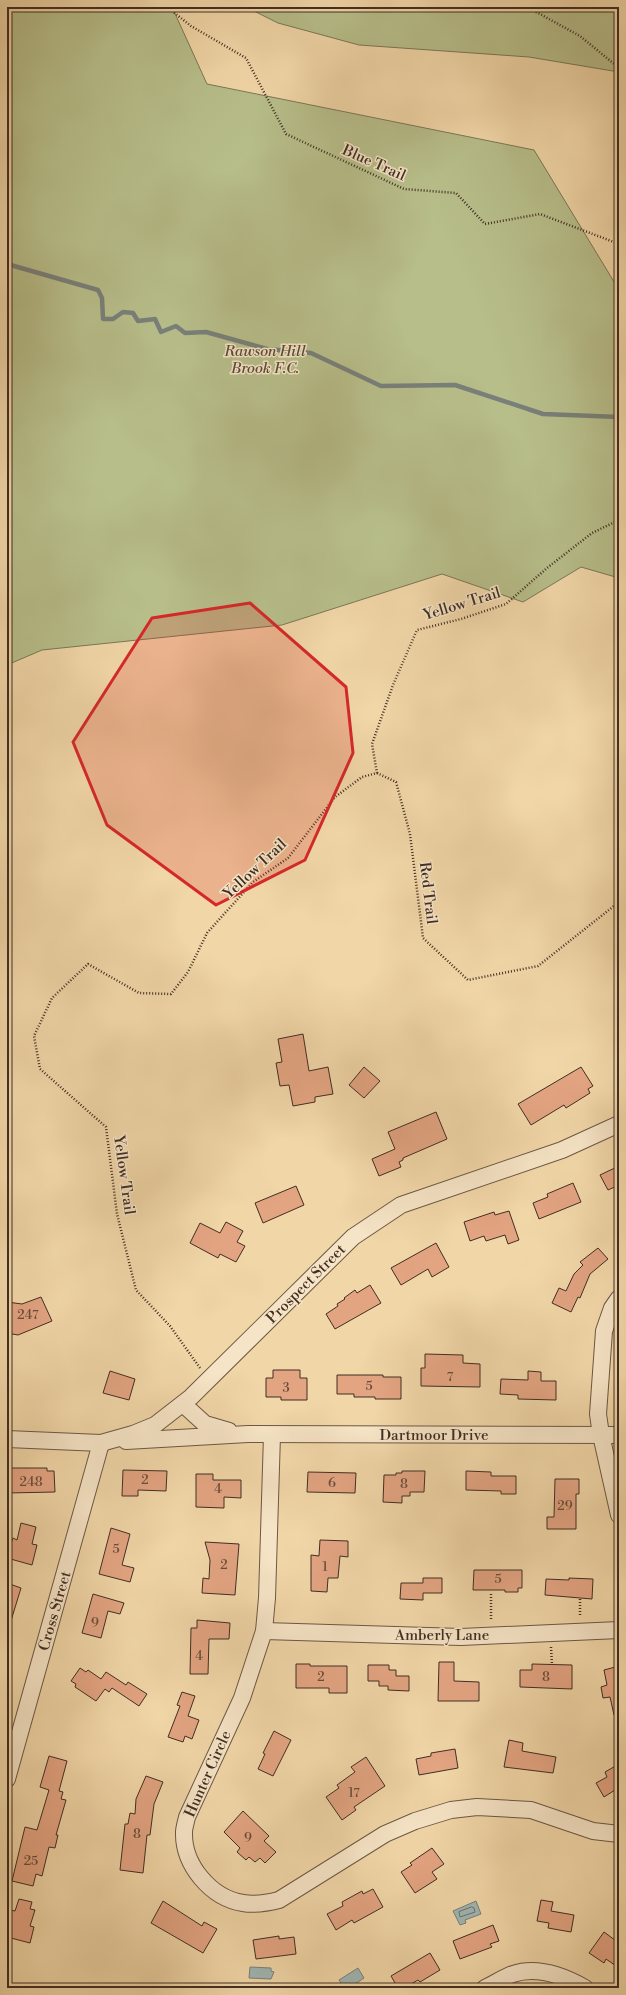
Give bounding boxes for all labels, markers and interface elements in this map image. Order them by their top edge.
street label: Blue Trail [338,140,409,186]
park label: Rawson Hill Brook F.C. [223,342,306,378]
street label: Yellow Trail [420,583,504,625]
street label: Yellow Trail [218,834,291,904]
street label: Red Trail [415,861,441,926]
street label: Yellow Trail [109,1133,139,1217]
street label: Prospect Street [262,1240,350,1328]
house number: 247 [17,1307,39,1323]
house number: 7 [447,1369,454,1385]
house number: 5 [365,1378,373,1394]
house number: 3 [282,1380,290,1396]
street label: Dartmoor Drive [379,1426,489,1445]
house number: 2 [141,1472,149,1488]
house number: 248 [19,1474,43,1490]
house number: 6 [328,1475,336,1491]
house number: 8 [400,1476,408,1492]
house number: 4 [214,1481,222,1497]
house number: 29 [557,1498,573,1514]
house number: 5 [112,1541,120,1557]
house number: 2 [220,1557,228,1573]
house number: 1 [322,1559,328,1575]
street label: Cross Street [35,1568,76,1653]
house number: 5 [494,1571,502,1587]
house number: 9 [91,1615,99,1631]
street label: Amberly Lane [394,1626,489,1645]
house number: 4 [195,1648,203,1664]
house number: 2 [317,1669,325,1685]
house number: 8 [542,1669,550,1685]
street label: Hunter Circle [180,1728,236,1820]
house number: 17 [348,1785,360,1801]
house number: 8 [133,1826,141,1842]
house number: 9 [244,1830,252,1846]
house number: 25 [24,1853,38,1869]

